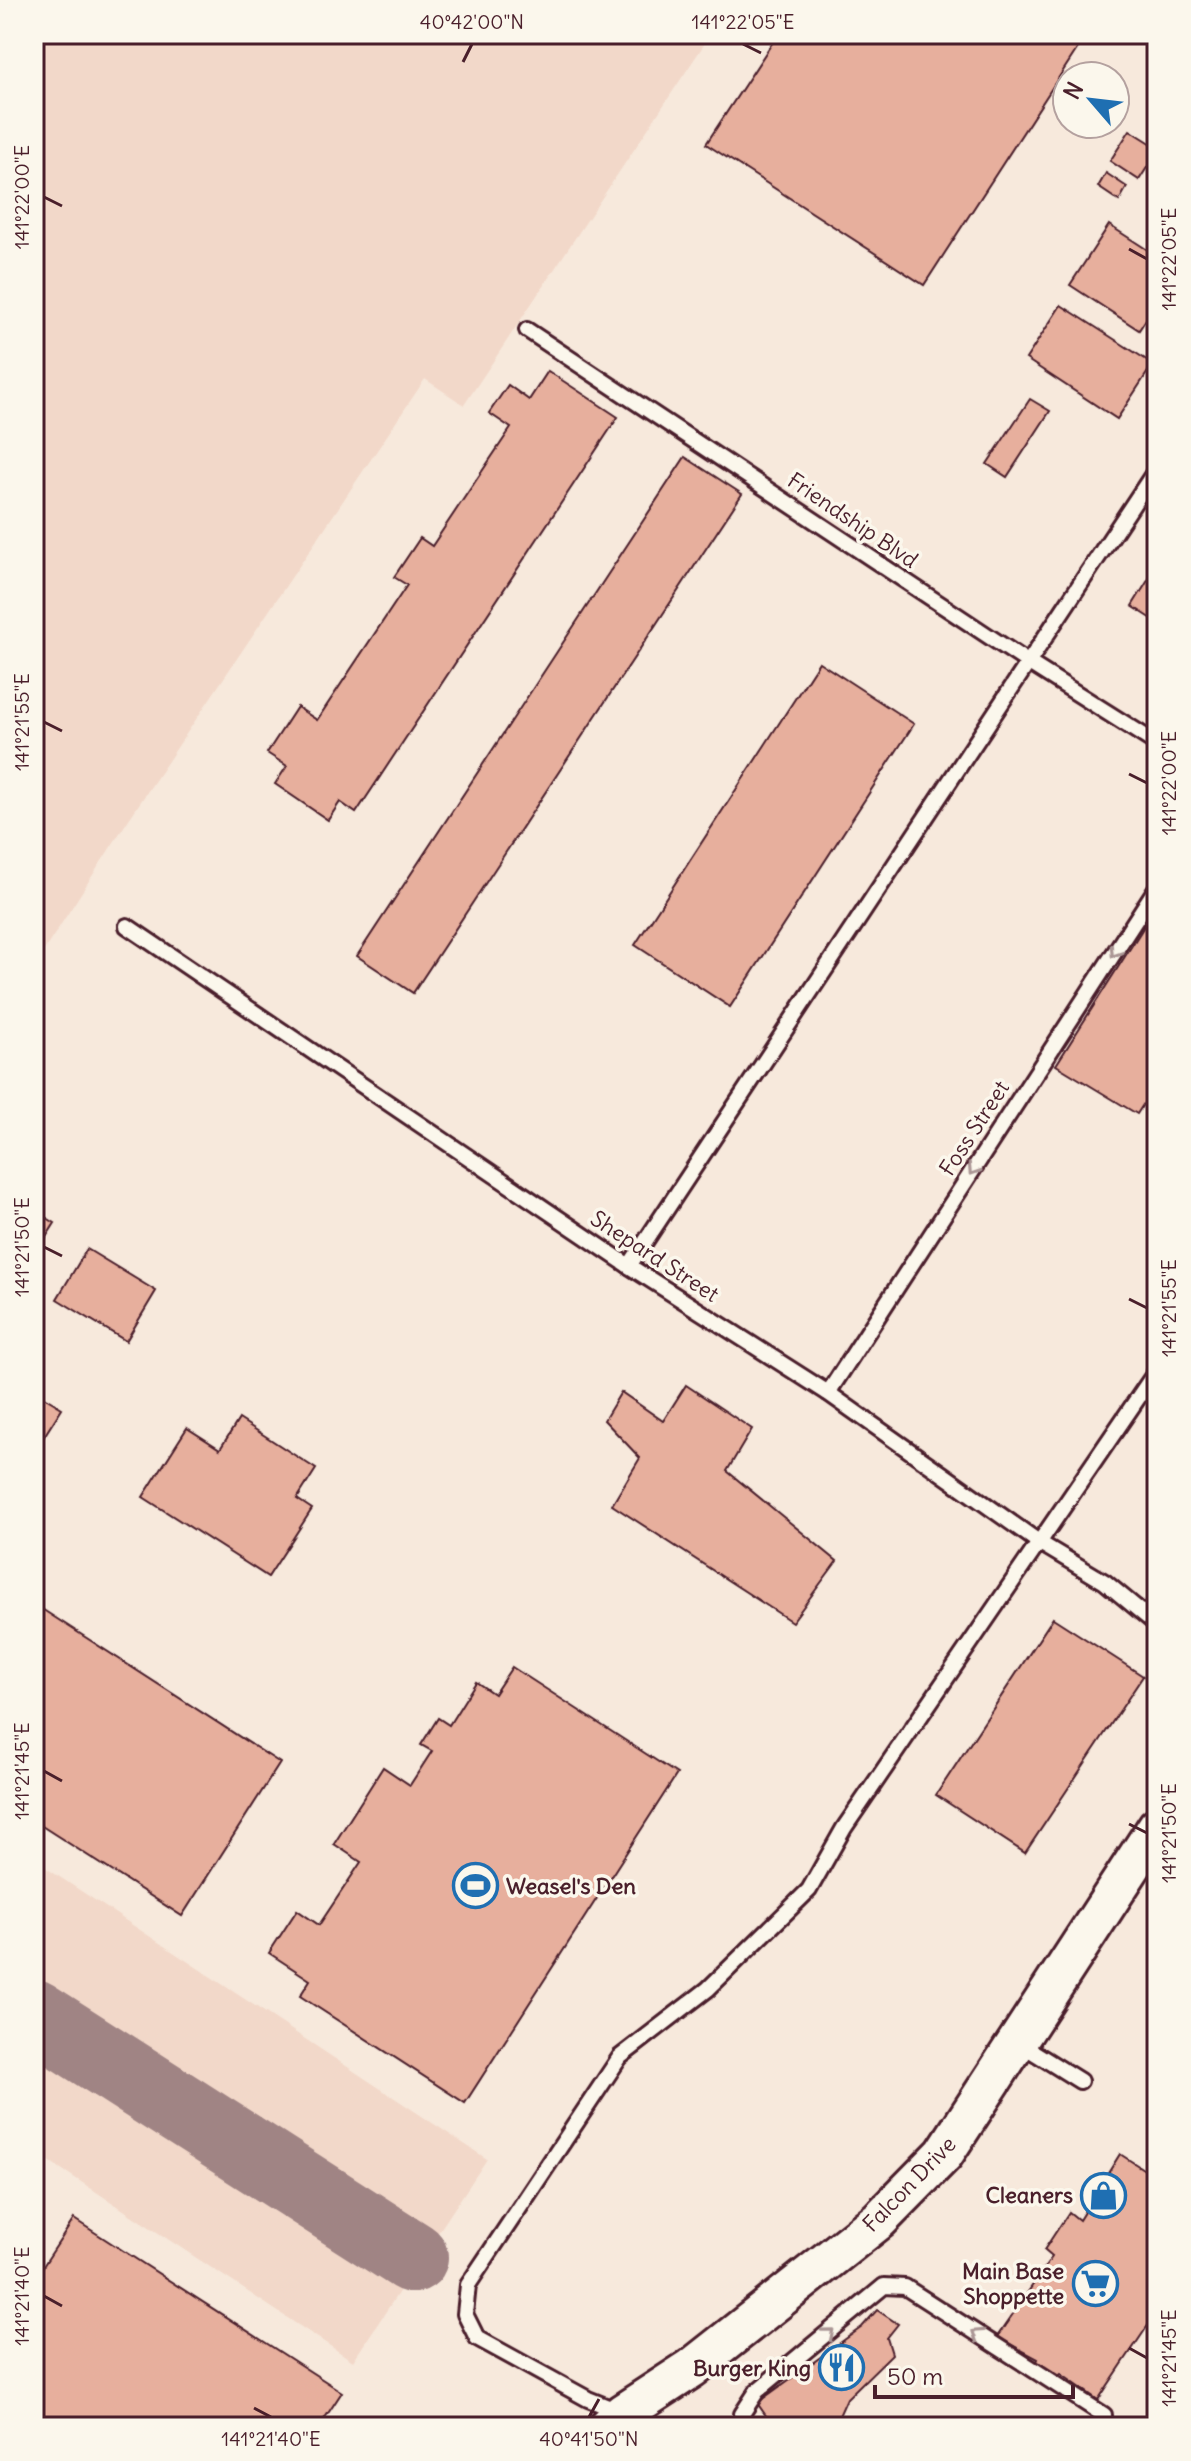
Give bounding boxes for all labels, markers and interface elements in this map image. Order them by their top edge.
text: 40°42'00"N [420,9,524,34]
text: 141°22'05"E [692,9,794,34]
north arrow [1051,60,1131,140]
text: N [1057,77,1089,104]
text: 141°22'00"E [9,145,34,249]
text: 141°22'05"E [1156,208,1181,310]
street label: Friendship Blvd [782,466,924,574]
text: 141°21'55"E [9,673,34,771]
text: 141°22'00"E [1156,731,1181,835]
one-way arrow [1109,943,1124,958]
street label: Foss Street [933,1075,1015,1181]
one-way arrow [968,1162,983,1176]
text: 141°21'50"E [9,1197,34,1297]
street label: Shepard Street [586,1204,724,1308]
text: 141°21'55"E [1156,1259,1181,1357]
text: 141°21'45"E [9,1722,34,1820]
text: 141°21'50"E [1156,1783,1181,1883]
sports icon: Weasel's Den [451,1862,499,1910]
place label: Weasel's Den [506,1872,636,1900]
street label: Falcon Drive [856,2130,962,2238]
shop icon: Cleaners [1080,2171,1128,2219]
place label: Cleaners [986,2181,1073,2209]
text: 141°21'40"E [9,2246,34,2346]
place label: Main Base Shoppette [962,2257,1064,2310]
supermarket icon: Main Base Shoppette [1071,2260,1119,2308]
text: 141°21'45"E [1156,2309,1181,2407]
one-way arrow [820,2328,835,2343]
one-way arrow [972,2328,986,2343]
restaurant icon: Burger King [818,2344,866,2392]
scale bar [875,2349,1073,2399]
place label: Burger King [693,2354,811,2382]
text: 50 m [887,2361,943,2391]
text: 141°21'40"E [221,2426,321,2451]
text: 40°41'50"N [539,2426,639,2451]

